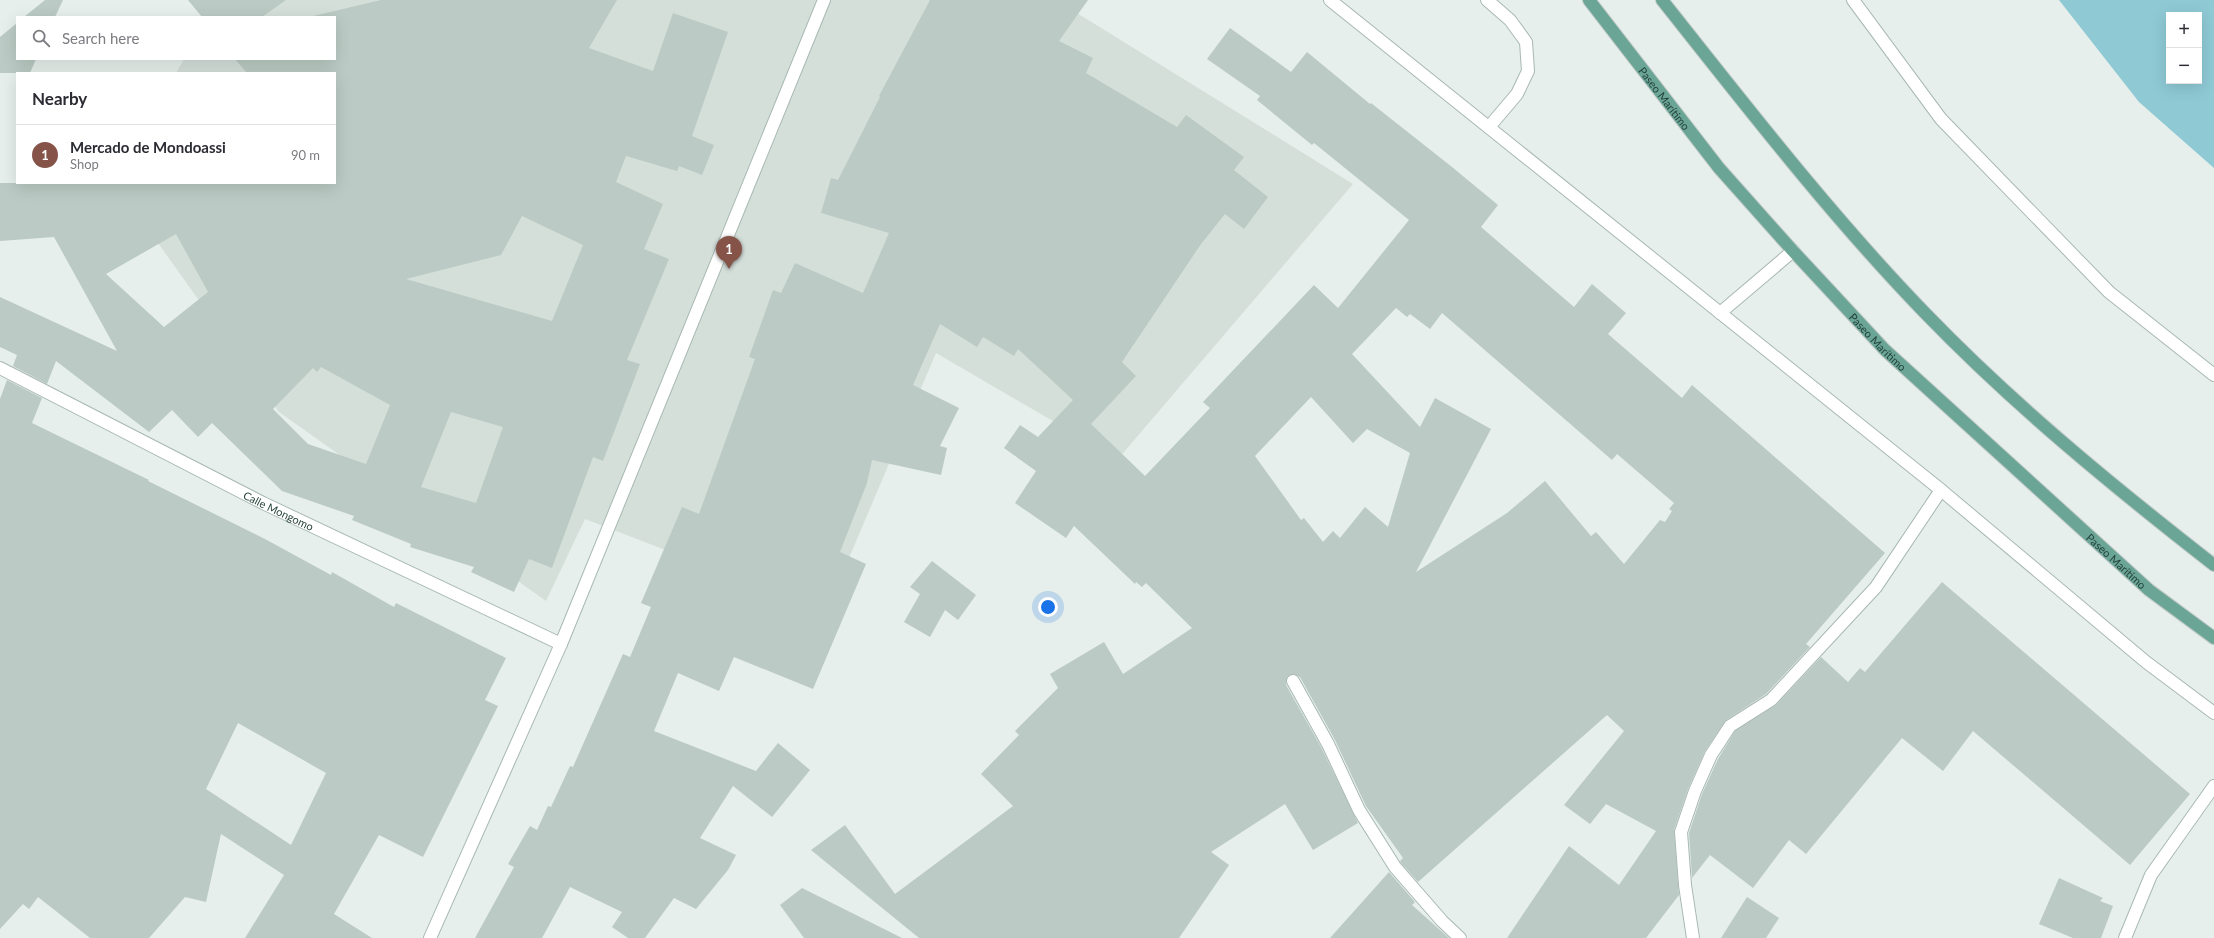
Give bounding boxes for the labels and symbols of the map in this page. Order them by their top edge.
street label: Paseo Marítimo [1637,64,1693,132]
pin: 1 [716,236,742,269]
street label: Paseo Marítimo [1847,310,1909,373]
street label: Calle Mongomo [242,488,316,533]
street label: Paseo Marítimo [2084,530,2149,591]
your location [1038,597,1058,617]

